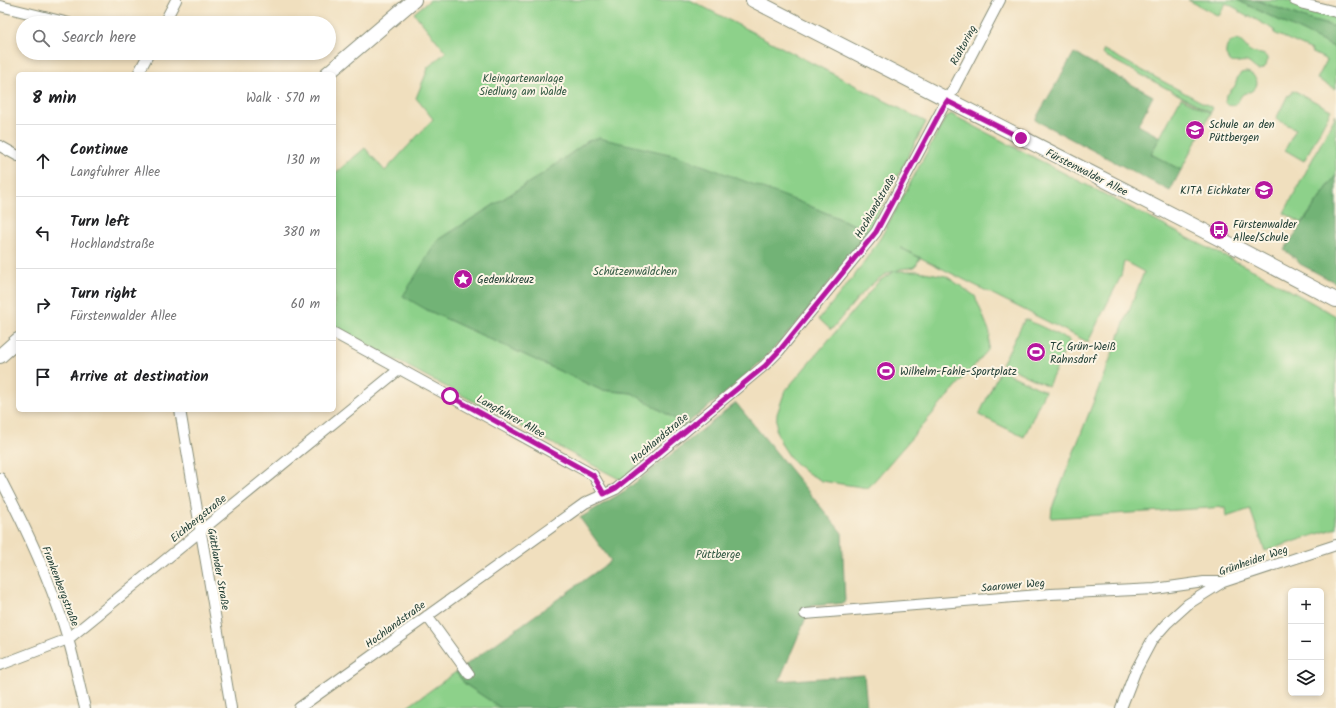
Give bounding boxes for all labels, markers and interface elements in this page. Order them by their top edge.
search box [16,16,336,60]
street label: Rialtoring [946,22,982,69]
text: Search here [62,26,136,50]
icon: search [30,27,52,49]
park label: Kleingartenanlage Siedlung am Walde [479,70,567,101]
text: 8 min [32,85,76,112]
text: Walk · 570 m [246,88,320,109]
place label: Schule an den Püttbergen [1209,116,1275,147]
school or university icon: Schule an den Püttbergen [1184,119,1206,141]
route end [1012,129,1030,147]
text: Continue [70,138,128,162]
street label: Fürstenwalder Allee [1042,144,1131,201]
icon: ahead [32,150,54,172]
text: 130 m [286,150,320,171]
text: Langfuhrer Allee [70,162,160,183]
street label: Hochlandstraße [850,171,902,242]
school or university icon: KITA Eichkater [1253,179,1275,201]
place label: KITA Eichkater [1180,182,1251,200]
text: Turn left [70,210,130,234]
place label: Fürstenwalder Allee/Schule [1233,216,1298,247]
bus stop icon: Fürstenwalder Allee/Schule [1208,219,1230,241]
icon: left [32,222,54,244]
text: 380 m [283,222,320,243]
text: Hochlandstraße [70,234,154,255]
park label: Schützenwäldchen [593,263,677,281]
place icon: Gedenkkreuz [452,268,474,290]
place label: Gedenkkreuz [477,271,534,289]
text: Turn right [70,282,137,306]
icon: right [32,294,54,316]
text: 60 m [291,294,320,315]
text: Fürstenwalder Allee [70,306,177,327]
place label: TC Grün-Weiß Rahnsdorf [1050,338,1116,369]
sports icon: TC Grün-Weiß Rahnsdorf [1025,341,1047,363]
sports icon: Wilhelm-Fahle-Sportplatz [875,360,897,382]
place label: Wilhelm-Fahle-Sportplatz [900,363,1017,381]
text: Arrive at destination [70,365,209,389]
icon: arrive [32,366,54,388]
route start [441,387,459,405]
street label: Langfuhrer Allee [473,391,548,443]
street label: Hochlandstraße [626,409,693,469]
street label: Eichbergstraße [166,490,231,547]
street label: Güttlander Straße [202,527,234,612]
street label: Grünheider Weg [1216,541,1290,581]
street label: Frankenbergstraße [36,543,84,629]
park label: Püttberge [696,546,740,564]
street label: Saarower Weg [980,574,1046,598]
map controls [1288,588,1324,696]
button: + [1288,588,1324,624]
street label: Hochlandstraße [361,596,430,653]
button: − [1288,624,1324,660]
button: layers [1288,660,1324,696]

